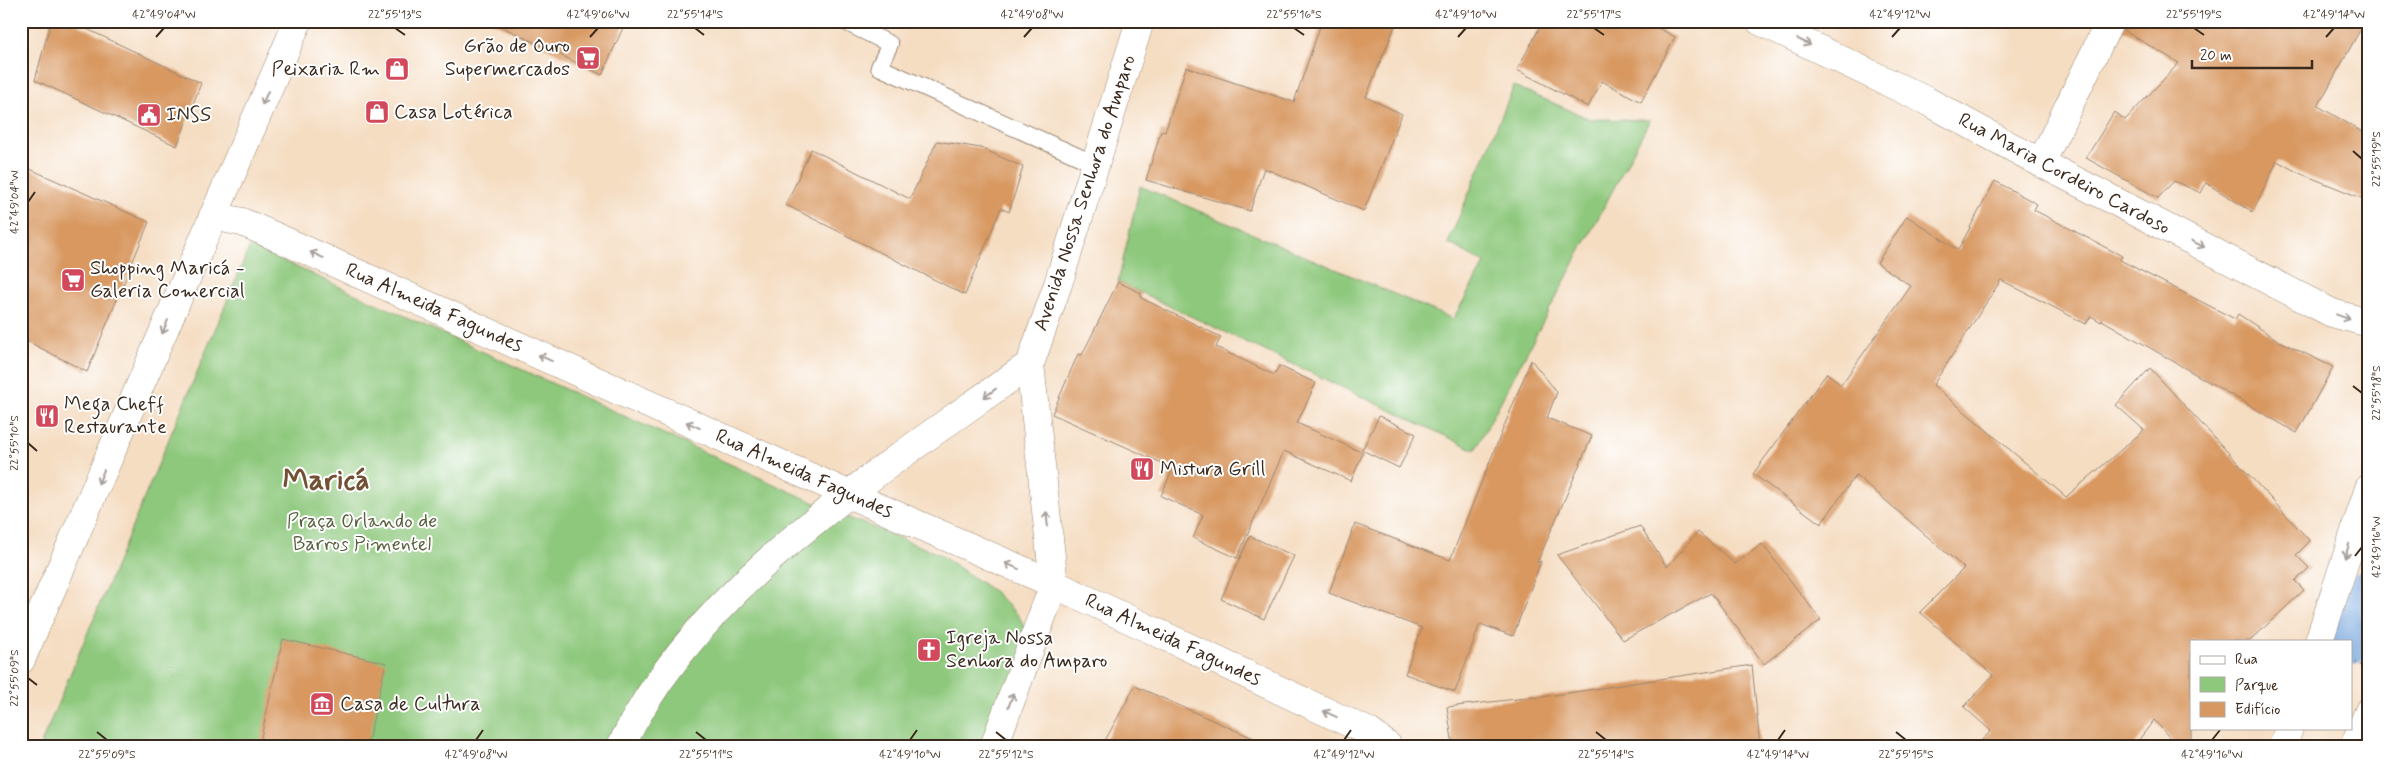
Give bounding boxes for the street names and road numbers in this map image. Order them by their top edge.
street label: Avenida Nossa Senhora do Amparo [1028,51,1143,335]
street label: Rua Maria Cordeiro Cardoso [1953,107,2175,241]
street label: Rua Almeida Fagundes [341,257,527,360]
street label: Rua Almeida Fagundes [711,423,897,526]
street label: Rua Almeida Fagundes [1080,587,1266,694]

